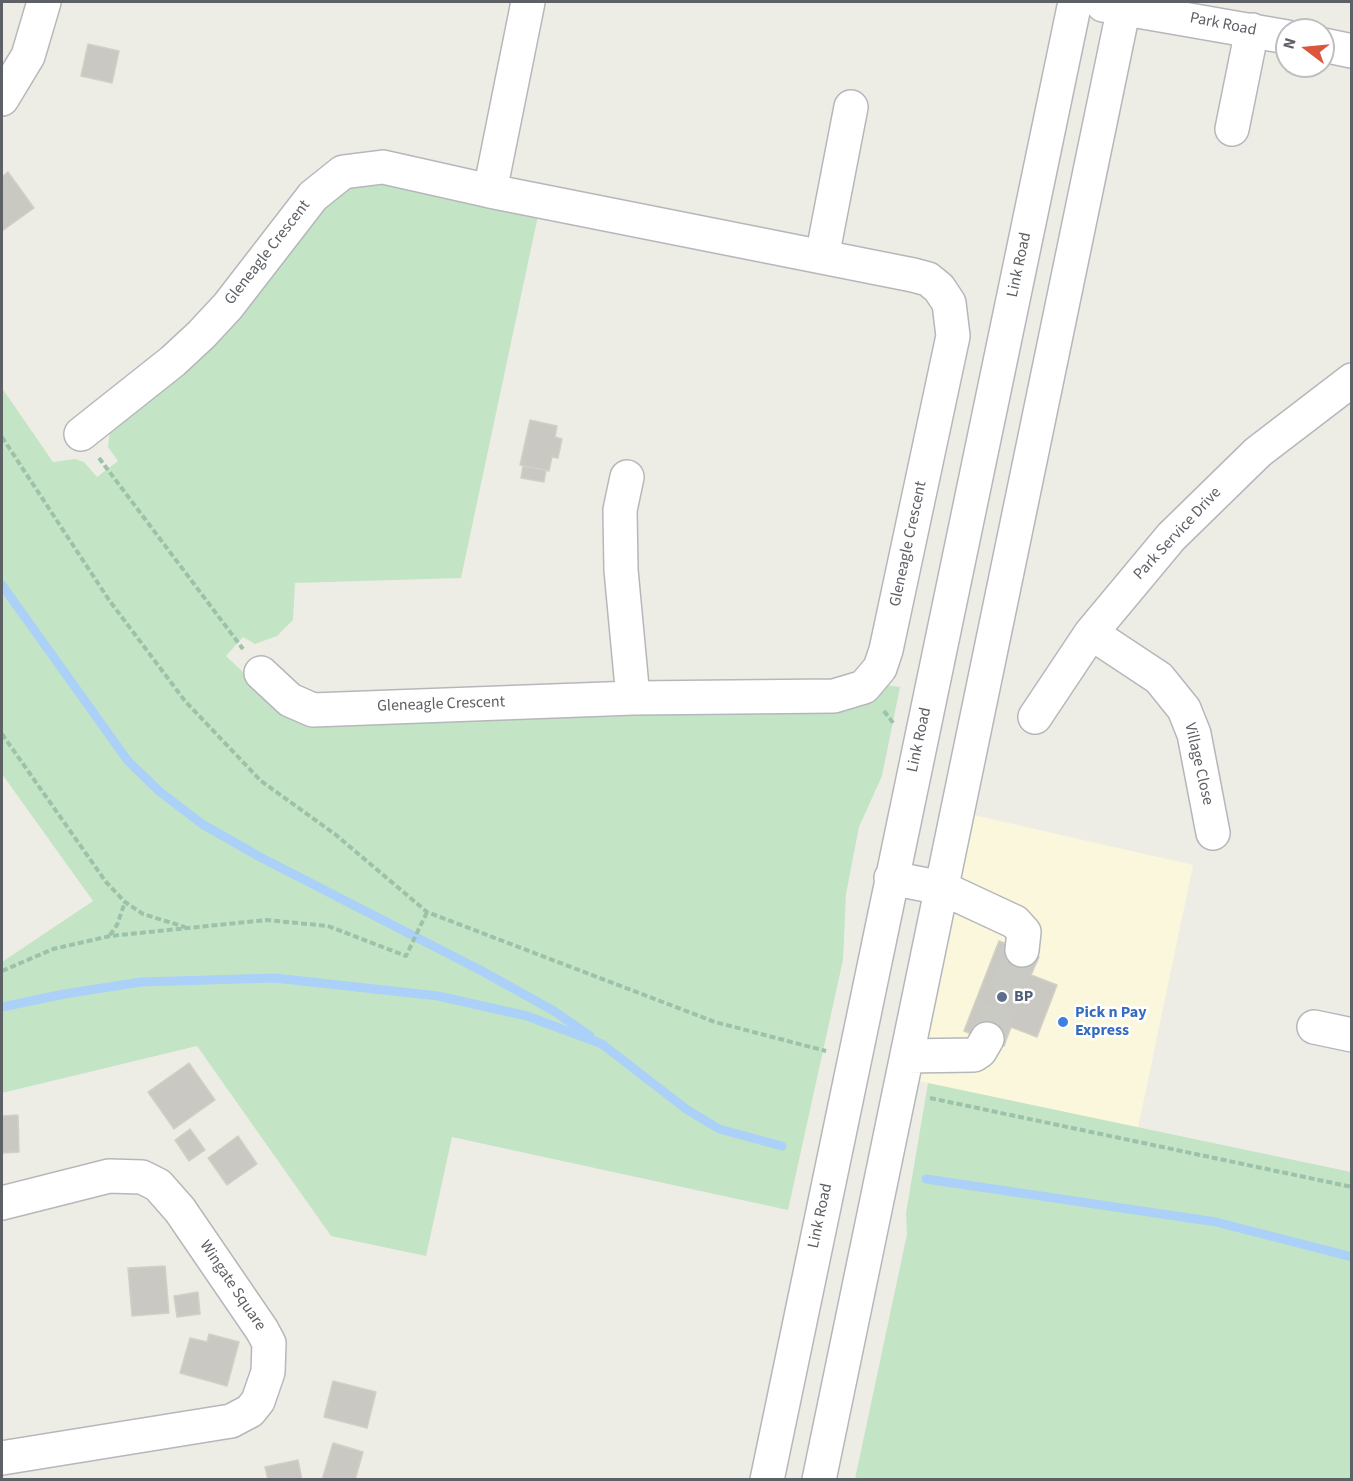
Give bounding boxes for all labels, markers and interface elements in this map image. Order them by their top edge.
street label: Park Road [1188,9,1258,41]
north arrow [1275,18,1335,78]
text: N [1278,35,1302,52]
street label: Gleneagle Crescent [221,197,315,309]
street label: Link Road [1004,231,1036,299]
street label: Gleneagle Crescent [886,479,932,609]
street label: Park Service Drive [1130,484,1226,584]
street label: Gleneagle Crescent [377,693,505,717]
street label: Link Road [904,706,936,774]
street label: Village Close [1179,721,1217,807]
place label: BP [1014,987,1033,1007]
marker: BP [995,990,1009,1004]
place label: Pick n Pay Express [1075,1003,1147,1041]
marker: Pick n Pay Express [1056,1015,1070,1029]
street label: Link Road [805,1182,837,1250]
street label: Wingate Square [195,1237,269,1335]

